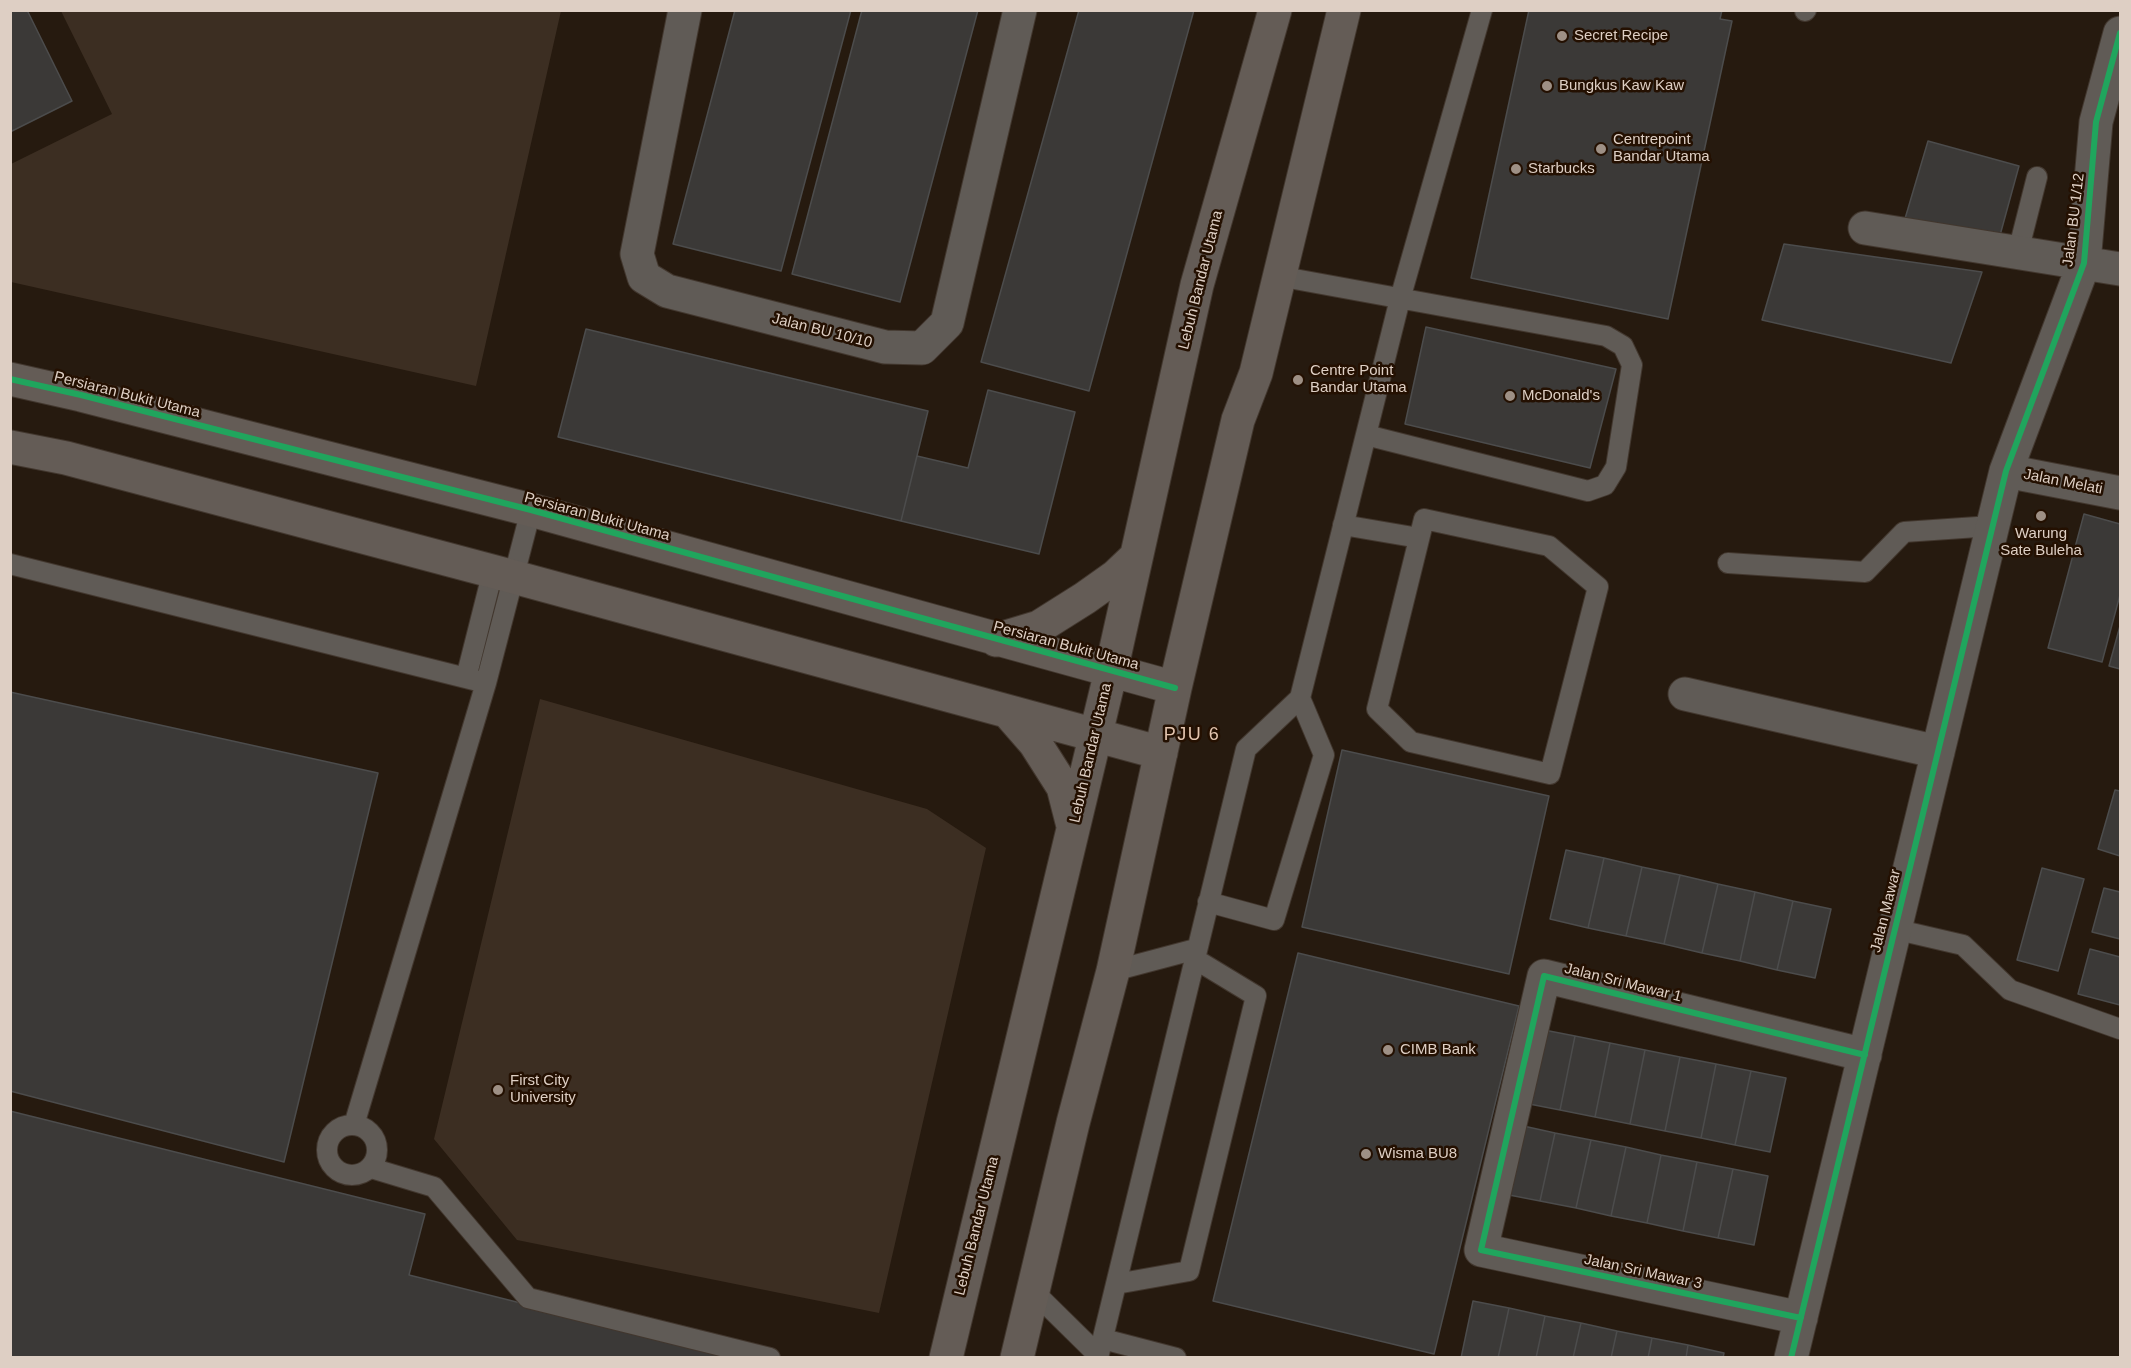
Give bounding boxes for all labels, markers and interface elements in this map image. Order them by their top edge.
place label: Secret Recipe [1574,27,1668,45]
marker: Secret Recipe [1555,29,1569,43]
place label: Bungkus Kaw Kaw [1559,77,1684,95]
marker: Bungkus Kaw Kaw [1540,79,1554,93]
place label: Centrepoint Bandar Utama [1613,131,1710,166]
marker: Centrepoint Bandar Utama [1594,142,1608,156]
place label: Starbucks [1528,160,1595,178]
marker: Starbucks [1509,162,1523,176]
street label: Jalan BU 1/12 [2059,172,2089,268]
street label: Lebuh Bandar Utama [1175,209,1227,351]
street label: Jalan BU 10/10 [770,310,874,352]
place label: Centre Point Bandar Utama [1310,362,1407,397]
street label: Persiaran Bukit Utama [52,368,202,422]
marker: Centre Point Bandar Utama [1291,373,1305,387]
place label: McDonald's [1522,387,1600,405]
marker: McDonald's [1503,389,1517,403]
street label: Jalan Melati [2022,466,2104,498]
street label: Persiaran Bukit Utama [522,489,672,545]
marker: Warung Sate Buleha [2034,509,2048,523]
place label: Warung Sate Buleha [2000,525,2082,560]
street label: Persiaran Bukit Utama [991,618,1141,674]
street label: Lebuh Bandar Utama [1066,682,1116,824]
district label: PJU 6 [1164,724,1220,746]
street label: Jalan Mawar [1867,868,1905,954]
street label: Jalan Sri Mawar 1 [1563,960,1683,1006]
place label: CIMB Bank [1400,1041,1476,1059]
marker: CIMB Bank [1381,1043,1395,1057]
place label: First City University [510,1072,576,1107]
marker: First City University [491,1083,505,1097]
place label: Wisma BU8 [1378,1145,1457,1163]
marker: Wisma BU8 [1359,1147,1373,1161]
street label: Lebuh Bandar Utama [951,1155,1003,1297]
street label: Jalan Sri Mawar 3 [1582,1251,1704,1293]

